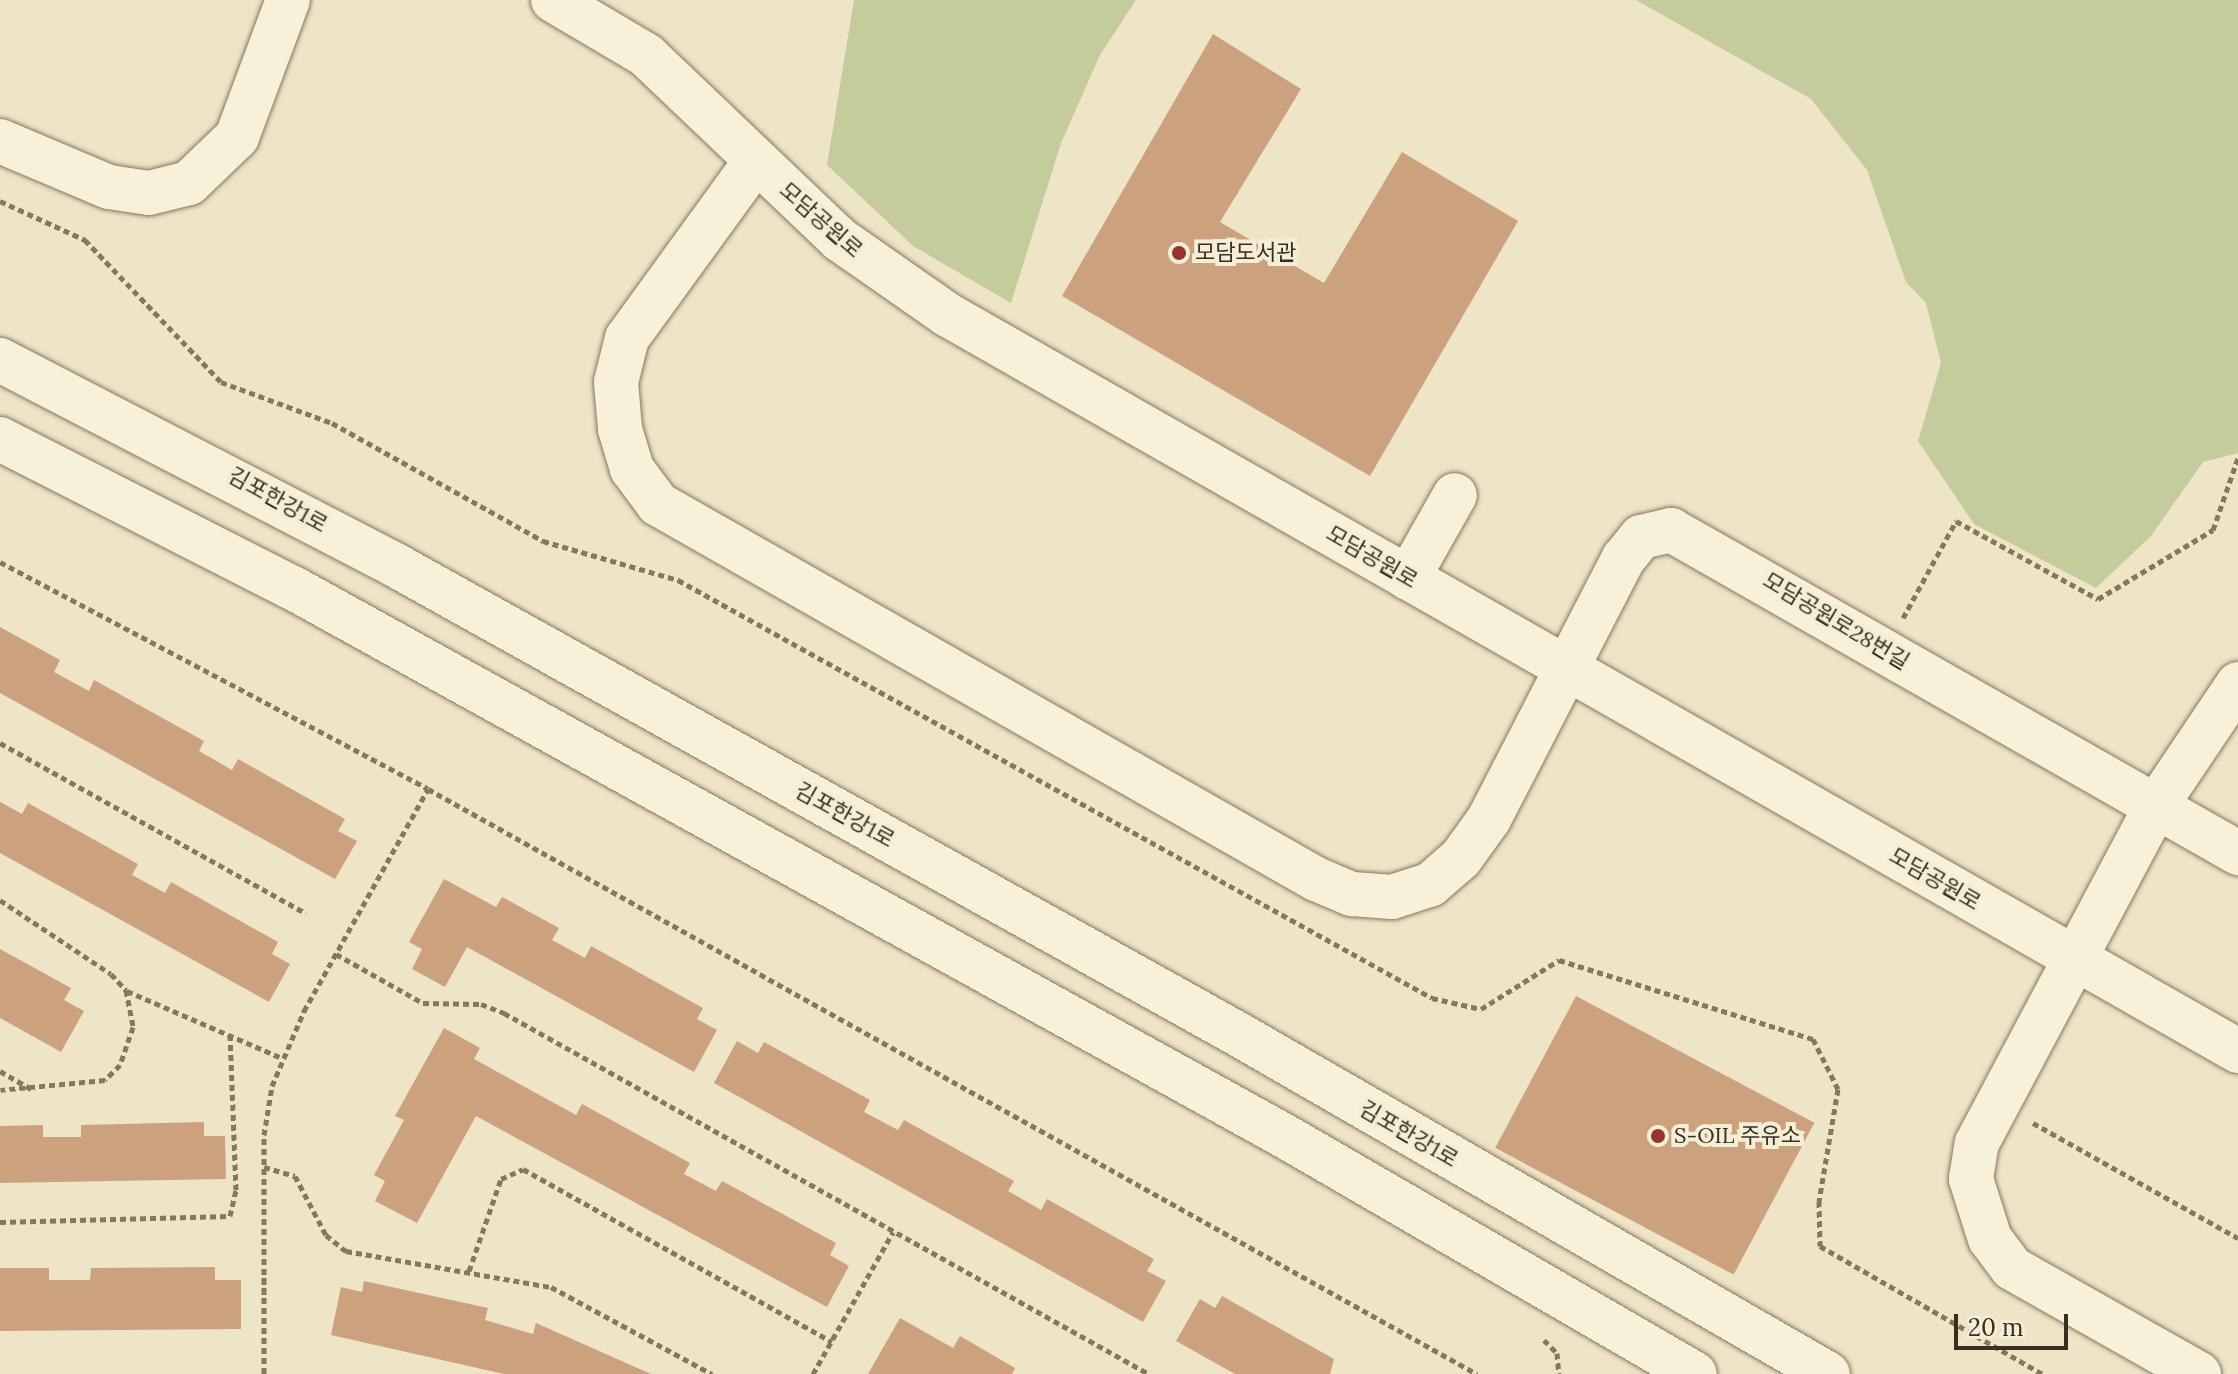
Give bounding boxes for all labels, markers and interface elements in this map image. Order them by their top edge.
street label: 모담공원로 [774,177,868,263]
place label: 모담도서관 [1195,240,1296,266]
marker: 모담도서관 [1170,244,1188,262]
street label: 김포한강1로 [224,462,332,538]
street label: 모담공원로 [1322,520,1422,594]
street label: 모담공원로28번길 [1758,567,1914,675]
street label: 김포한강1로 [791,777,899,853]
street label: 모담공원로 [1885,842,1985,916]
street label: 김포한강1로 [1355,1095,1463,1173]
place label: S-OIL 주유소 [1674,1123,1801,1149]
marker: S-OIL 주유소 [1649,1127,1667,1145]
scale bar [1958,1298,2072,1348]
text: 20 m [1968,1312,2024,1343]

